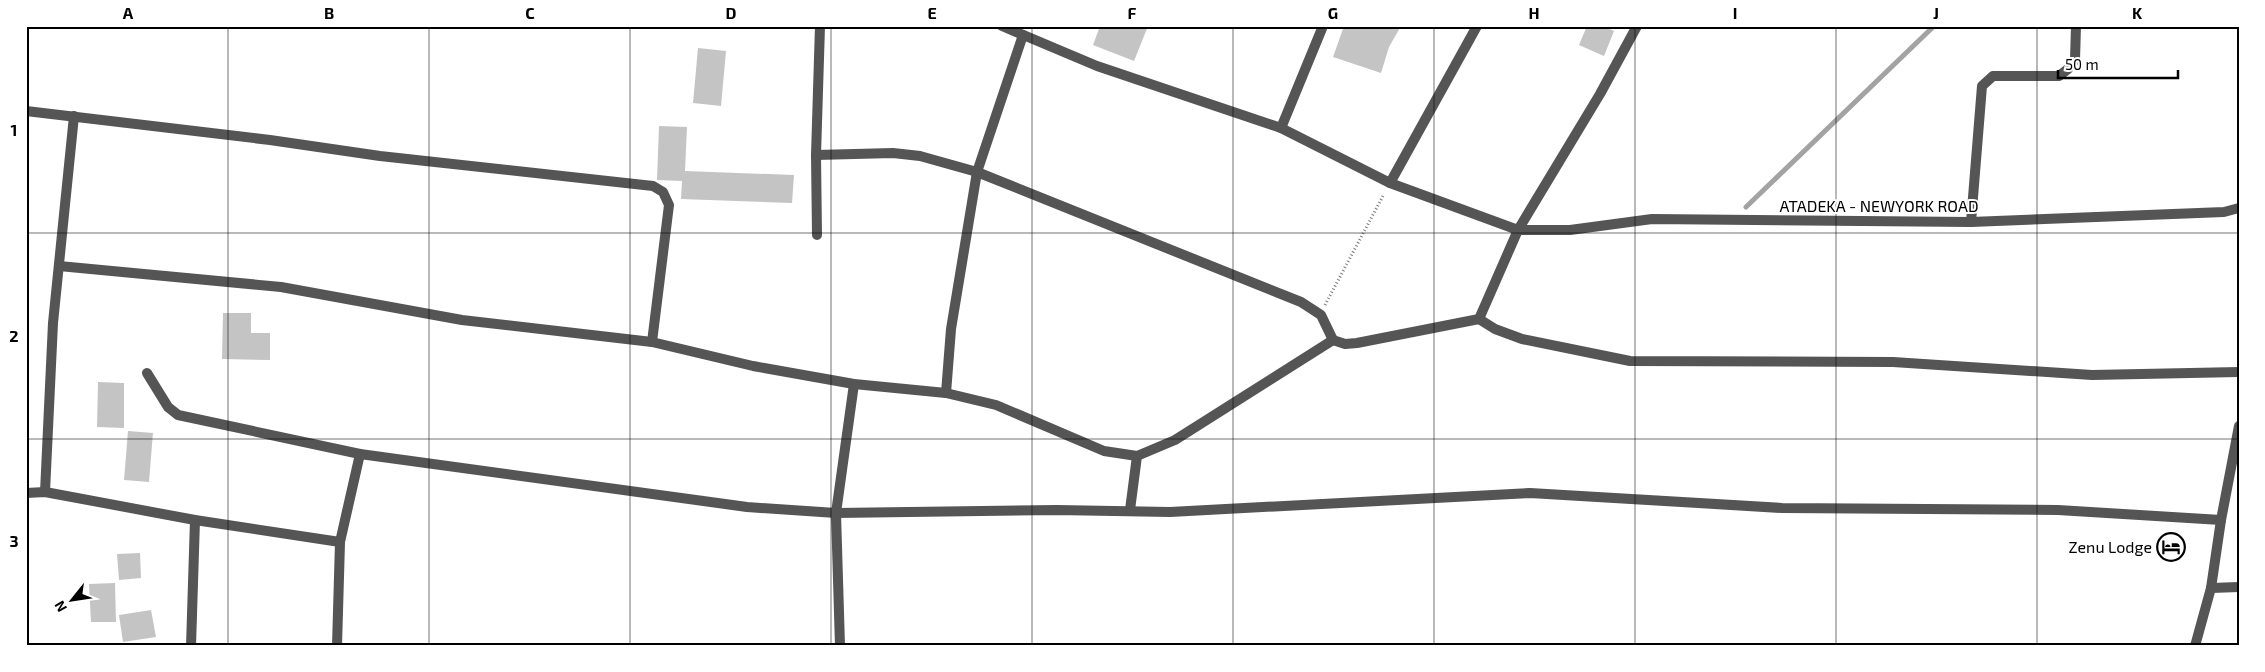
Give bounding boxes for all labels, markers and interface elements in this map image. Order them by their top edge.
text: A [123,3,134,22]
text: B [324,3,334,22]
text: C [525,3,535,22]
text: D [726,3,737,22]
text: E [927,3,937,22]
text: F [1128,3,1137,22]
text: G [1328,3,1338,22]
text: H [1528,3,1540,22]
text: I [1733,3,1737,22]
text: J [1933,3,1939,22]
text: K [2132,3,2143,22]
scale bar [2058,48,2178,80]
text: 50 m [2065,55,2099,73]
text: 1 [11,120,17,139]
street label: ATADEKA - NEWYORK ROAD [1779,196,1979,215]
text: 2 [9,326,19,345]
text: 3 [9,531,19,550]
hotel icon: Zenu Lodge [2156,532,2186,562]
place label: Zenu Lodge [2068,537,2152,556]
north arrow [48,574,98,624]
text: N [50,598,70,615]

